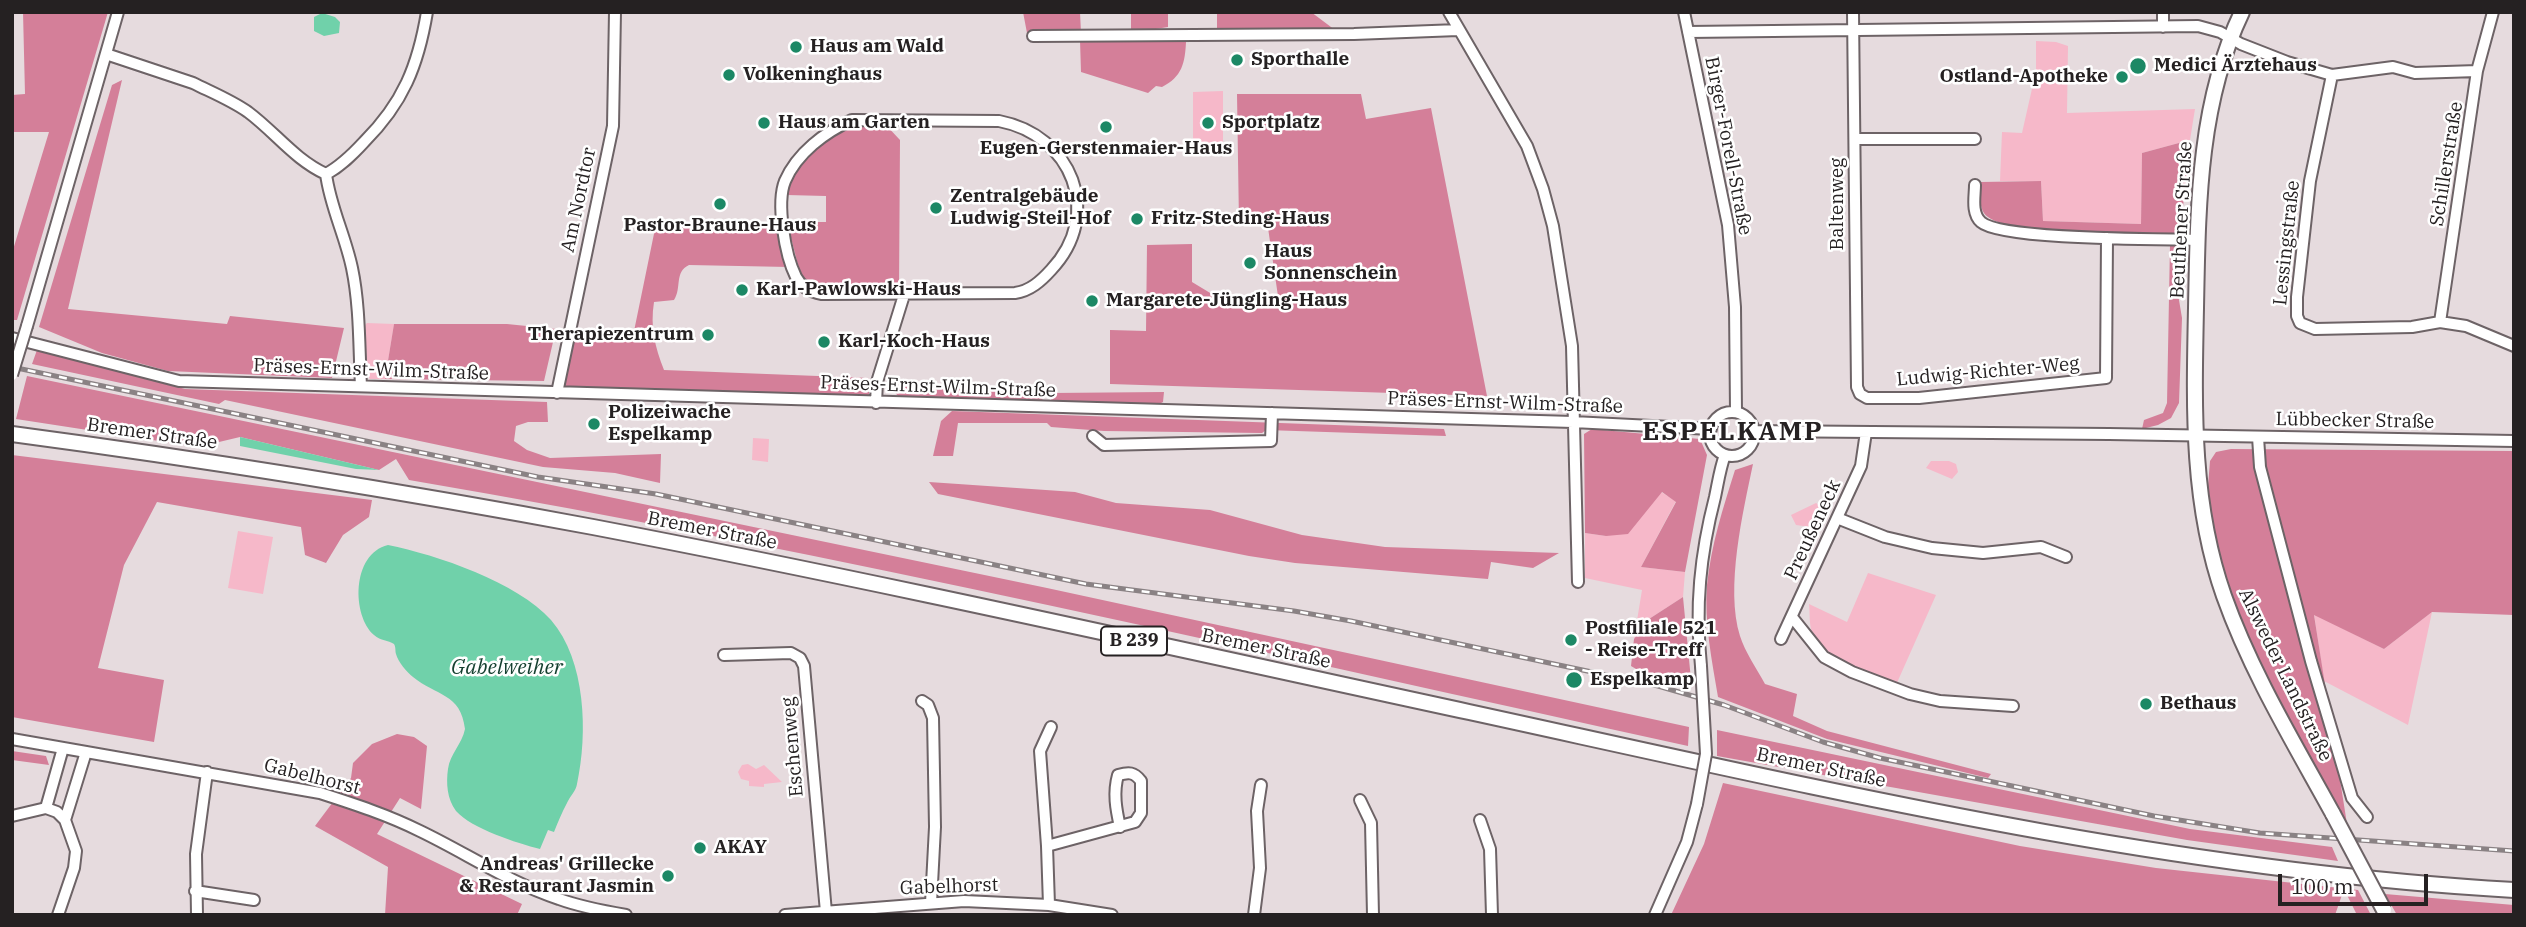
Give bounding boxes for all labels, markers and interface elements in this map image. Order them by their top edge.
place label: Haus am Wald [810,36,944,58]
marker: Haus am Wald [788,39,804,55]
place label: Sporthalle [1251,49,1349,71]
marker: Sporthalle [1229,52,1245,68]
street label: Birger-Forell-Straße [1700,55,1756,237]
place label: Medici Ärztehaus [2154,55,2317,77]
marker: Medici Ärztehaus [2128,56,2148,76]
place label: Volkeninghaus [743,64,882,86]
place label: Ostland-Apotheke [1940,66,2108,88]
marker: Volkeninghaus [721,67,737,83]
marker: Ostland-Apotheke [2114,69,2130,85]
street label: Schillerstraße [2426,100,2468,228]
place label: Haus am Garten [778,112,930,134]
place label: Sportplatz [1222,112,1320,134]
marker: Haus am Garten [756,115,772,131]
marker: Sportplatz [1200,115,1216,131]
marker: Eugen-Gerstenmaier-Haus [1098,119,1114,135]
place label: Eugen-Gerstenmaier-Haus [980,138,1232,160]
street label: Beuthener Straße [2166,141,2198,299]
street label: Am Nordtor [557,145,601,255]
street label: Baltenweg [1827,158,1849,250]
street label: Lessingstraße [2269,179,2305,307]
place label: Zentralgebäude Ludwig-Steil-Hof [950,186,1110,230]
marker: Pastor-Braune-Haus [712,196,728,212]
marker: Zentralgebäude Ludwig-Steil-Hof [928,200,944,216]
place label: Fritz-Steding-Haus [1151,208,1329,230]
marker: Fritz-Steding-Haus [1129,211,1145,227]
place label: Pastor-Braune-Haus [624,215,816,237]
place label: Haus Sonnenschein [1264,241,1397,285]
marker: Haus Sonnenschein [1242,255,1258,271]
place label: Karl-Pawlowski-Haus [756,279,961,301]
marker: Karl-Pawlowski-Haus [734,282,750,298]
place label: Margarete-Jüngling-Haus [1106,290,1347,312]
marker: Margarete-Jüngling-Haus [1084,293,1100,309]
place label: Therapiezentrum [528,324,694,346]
marker: Therapiezentrum [700,327,716,343]
place label: Karl-Koch-Haus [838,331,990,353]
marker: Karl-Koch-Haus [816,334,832,350]
street label: Ludwig-Richter-Weg [1896,353,2080,391]
street label: Präses-Ernst-Wilm-Straße [253,354,489,386]
street label: Präses-Ernst-Wilm-Straße [820,371,1056,403]
street label: Präses-Ernst-Wilm-Straße [1387,387,1623,419]
place label: Polizeiwache Espelkamp [608,402,731,446]
street label: Lübbecker Straße [2276,408,2434,434]
street label: Bremer Straße [85,414,219,454]
marker: Polizeiwache Espelkamp [586,416,602,432]
district label: ESPELKAMP [1643,416,1823,448]
street label: Preußeneck [1780,476,1846,584]
street label: Bremer Straße [645,507,779,555]
street label: Alsweder Landstraße [2233,585,2337,765]
place label: Postfiliale 521 - Reise-Treff [1585,618,1717,662]
street label: Bremer Straße [1199,624,1333,674]
road number: B 239 [1101,626,1167,656]
marker: Postfiliale 521 - Reise-Treff [1563,632,1579,648]
water label: Gabelweiher [451,655,563,681]
place label: Espelkamp [1590,669,1694,691]
marker: Espelkamp [1564,670,1584,690]
place label: Bethaus [2160,693,2236,715]
street label: Eschenweg [777,696,809,798]
marker: Bethaus [2138,696,2154,712]
street label: Bremer Straße [1754,743,1888,793]
street label: Gabelhorst [262,754,362,800]
place label: AKAY [714,837,767,859]
marker: AKAY [692,840,708,856]
place label: Andreas' Grillecke & Restaurant Jasmin [460,854,654,898]
scale bar [2281,860,2432,904]
marker: Andreas' Grillecke & Restaurant Jasmin [660,868,676,884]
text: 100 m [2291,872,2354,900]
street label: Gabelhorst [899,874,999,900]

